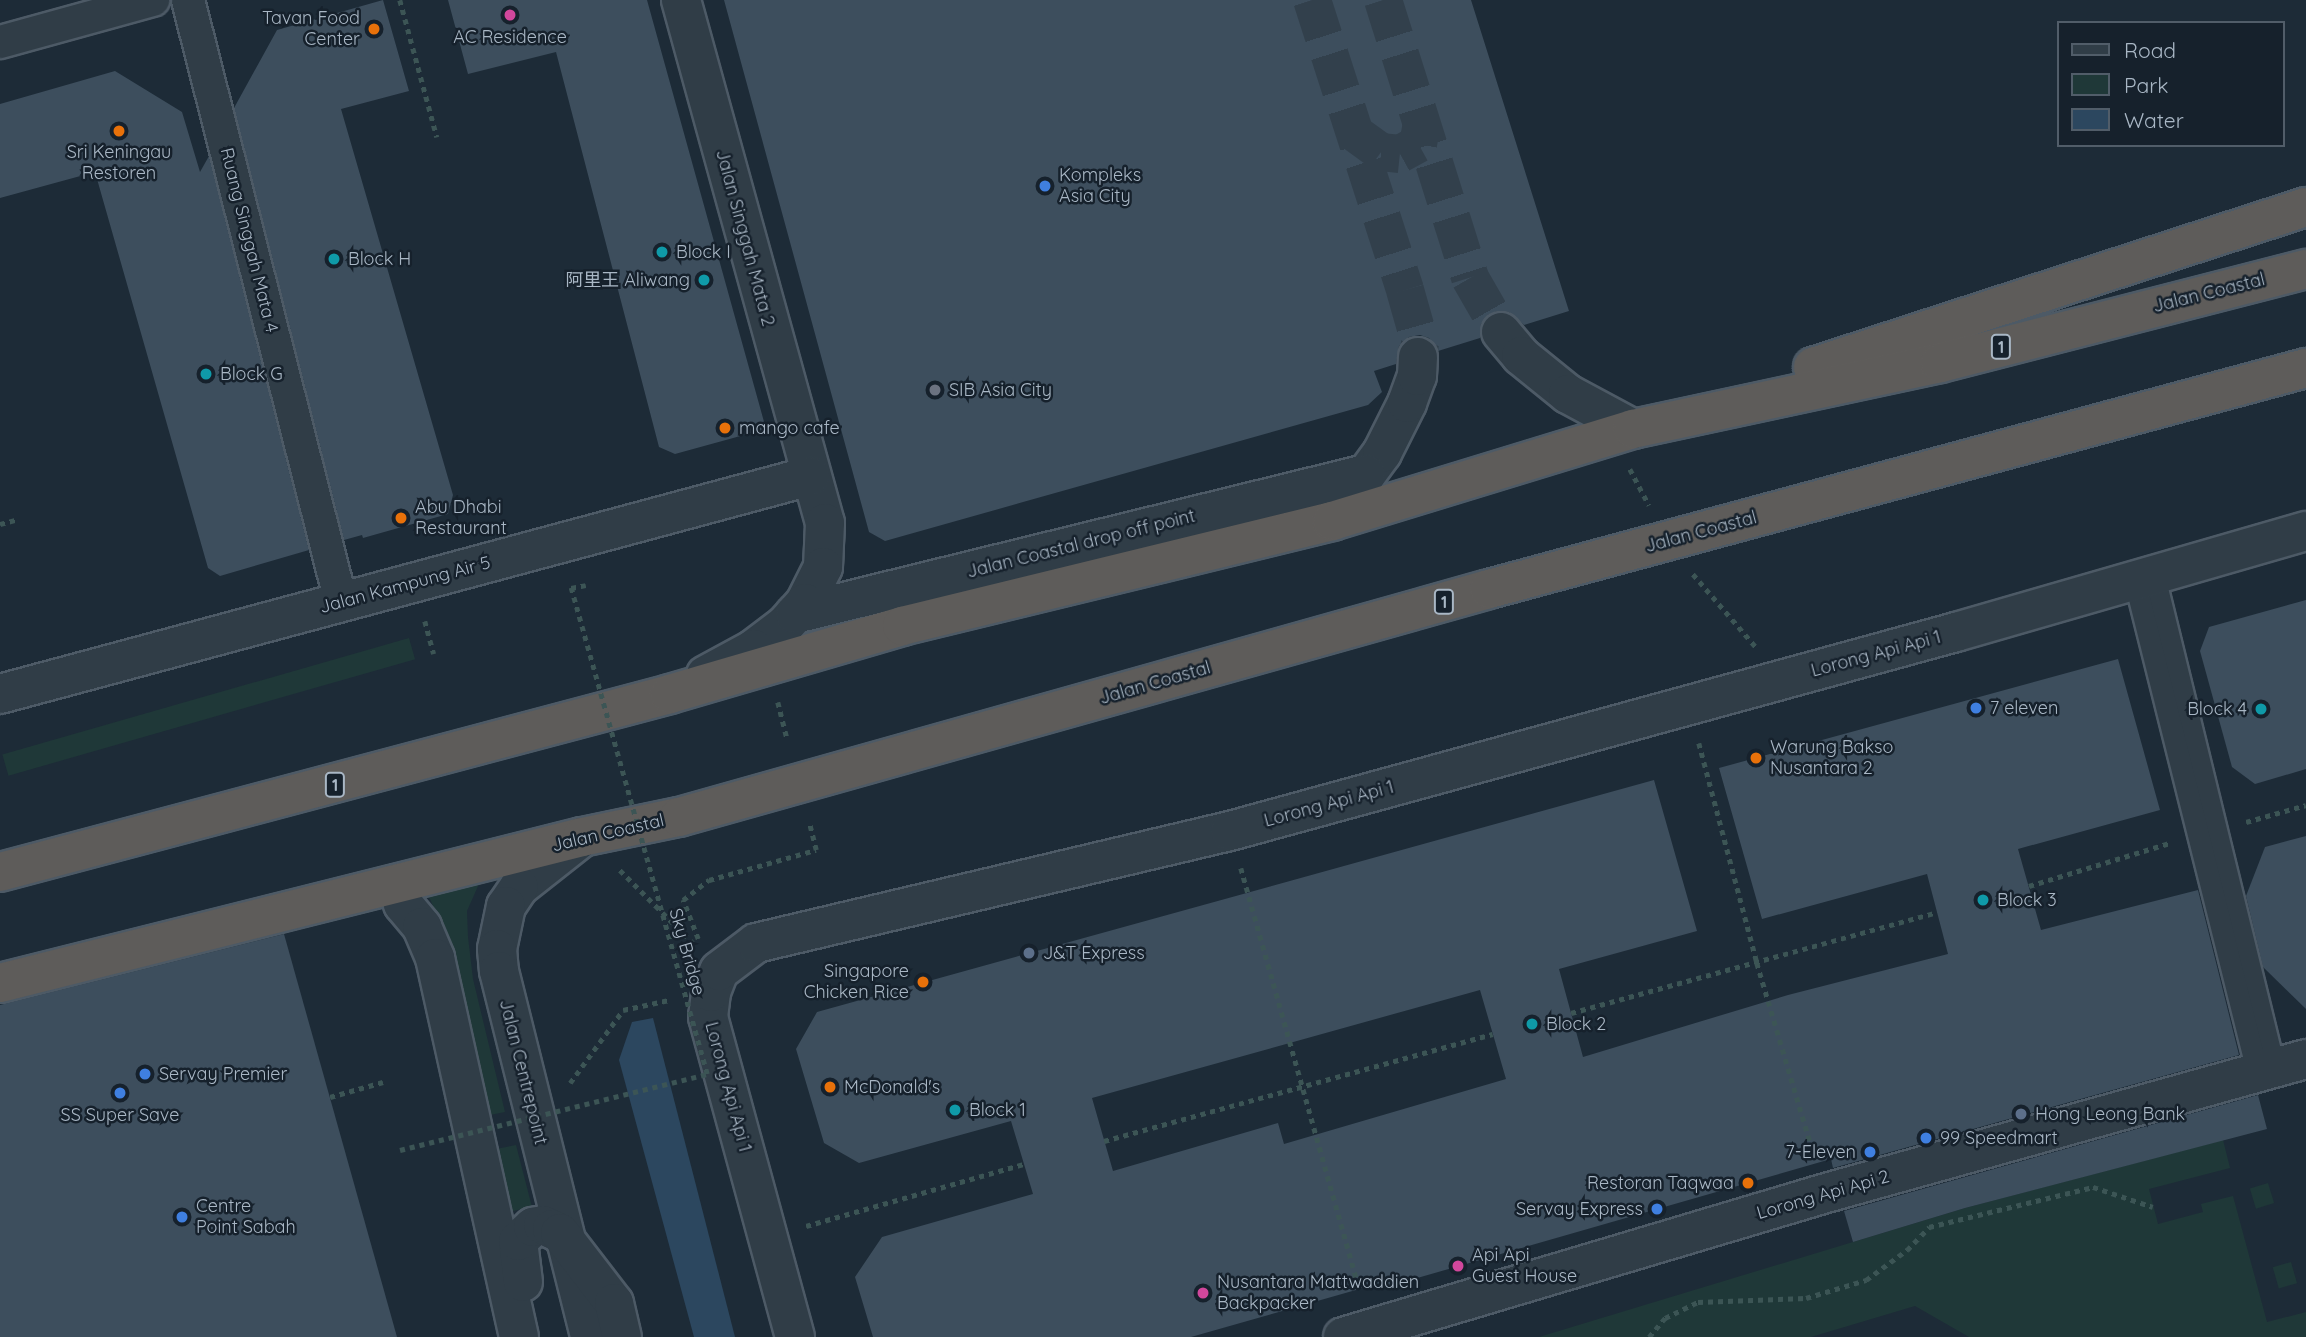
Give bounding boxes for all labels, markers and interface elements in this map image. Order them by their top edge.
marker: AC Residence [502,7,518,23]
place label: Tavan Food Center [262,8,360,50]
marker: Tavan Food Center [366,21,382,37]
legend [2058,21,2285,147]
place label: AC Residence [453,26,567,48]
text: Road [2124,37,2176,63]
text: Park [2124,72,2168,98]
text: Water [2124,107,2184,133]
marker: Sri Keningau Restoren [111,123,127,139]
place label: Sri Keningau Restoren [67,142,171,184]
street label: Ruang Singgah Mata 4 [216,145,282,335]
street label: Jalan Singgah Mata 2 [711,147,779,329]
place label: Kompleks Asia City [1059,165,1141,208]
marker: Kompleks Asia City [1037,178,1053,194]
place label: Block I [676,241,731,263]
marker: Block I [654,244,670,260]
place label: Block H [348,248,411,270]
marker: Block H [326,251,342,267]
place label: 阿里王 Aliwang [565,269,690,291]
street label: Jalan Coastal [2151,269,2267,317]
marker: 阿里王 Aliwang [696,272,712,288]
road number: 1 [1990,334,2011,360]
place label: Block G [220,363,283,385]
marker: Block G [198,366,214,382]
place label: SIB Asia City [949,379,1052,401]
marker: SIB Asia City [927,382,943,398]
place label: mango cafe [739,417,840,439]
marker: mango cafe [717,420,733,436]
place label: Abu Dhabi Restaurant [415,497,507,540]
street label: Jalan Coastal drop off point [965,505,1197,583]
street label: Jalan Coastal [1643,507,1759,557]
marker: Abu Dhabi Restaurant [393,510,409,526]
street label: Jalan Kampung Air 5 [317,552,493,618]
road number: 1 [1434,590,1454,614]
street label: Lorong Api Api 1 [1809,626,1943,682]
street label: Jalan Coastal [1097,657,1213,709]
place label: 7 eleven [1990,697,2058,719]
place label: Block 4 [2187,698,2247,720]
marker: 7 eleven [1968,700,1984,716]
marker: Block 4 [2253,701,2269,717]
place label: Warung Bakso Nusantara 2 [1770,737,1893,780]
marker: Warung Bakso Nusantara 2 [1748,750,1764,766]
road number: 1 [324,772,346,798]
street label: Lorong Api Api 1 [1262,776,1396,832]
street label: Jalan Coastal [550,810,666,856]
place label: Block 3 [1997,889,2057,911]
marker: Block 3 [1975,892,1991,908]
street label: Sky Bridge [664,906,710,998]
place label: J&T Express [1043,942,1145,964]
marker: J&T Express [1021,945,1037,961]
place label: Singapore Chicken Rice [804,961,909,1004]
marker: Singapore Chicken Rice [915,974,931,990]
street label: Jalan Centrepoint [495,997,551,1147]
place label: Block 2 [1546,1013,1606,1035]
marker: Block 2 [1524,1016,1540,1032]
street label: Lorong Api Api 1 [700,1020,756,1154]
place label: Servay Premier [159,1063,287,1085]
marker: Servay Premier [137,1066,153,1082]
place label: McDonald's [844,1076,940,1098]
marker: McDonald's [822,1079,838,1095]
marker: SS Super Save [112,1085,128,1101]
place label: Block 1 [969,1099,1026,1121]
marker: Block 1 [947,1102,963,1118]
place label: Hong Leong Bank [2035,1103,2185,1125]
place label: SS Super Save [61,1104,179,1126]
marker: Hong Leong Bank [2013,1106,2029,1122]
place label: 99 Speedmart [1940,1127,2058,1149]
marker: 99 Speedmart [1918,1130,1934,1146]
place label: 7-Eleven [1785,1141,1856,1163]
marker: 7-Eleven [1862,1144,1878,1160]
street label: Lorong Api Api 2 [1754,1166,1892,1224]
place label: Restoran Taqwaa [1587,1172,1734,1194]
marker: Restoran Taqwaa [1740,1175,1756,1191]
place label: Centre Point Sabah [196,1196,296,1238]
place label: Servay Express [1516,1198,1643,1220]
marker: Servay Express [1649,1201,1665,1217]
marker: Centre Point Sabah [174,1209,190,1225]
place label: Api Api Guest House [1472,1245,1577,1288]
marker: Api Api Guest House [1450,1258,1466,1274]
place label: Nusantara Mattwaddien Backpacker [1217,1272,1419,1314]
marker: Nusantara Mattwaddien Backpacker [1195,1285,1211,1301]

